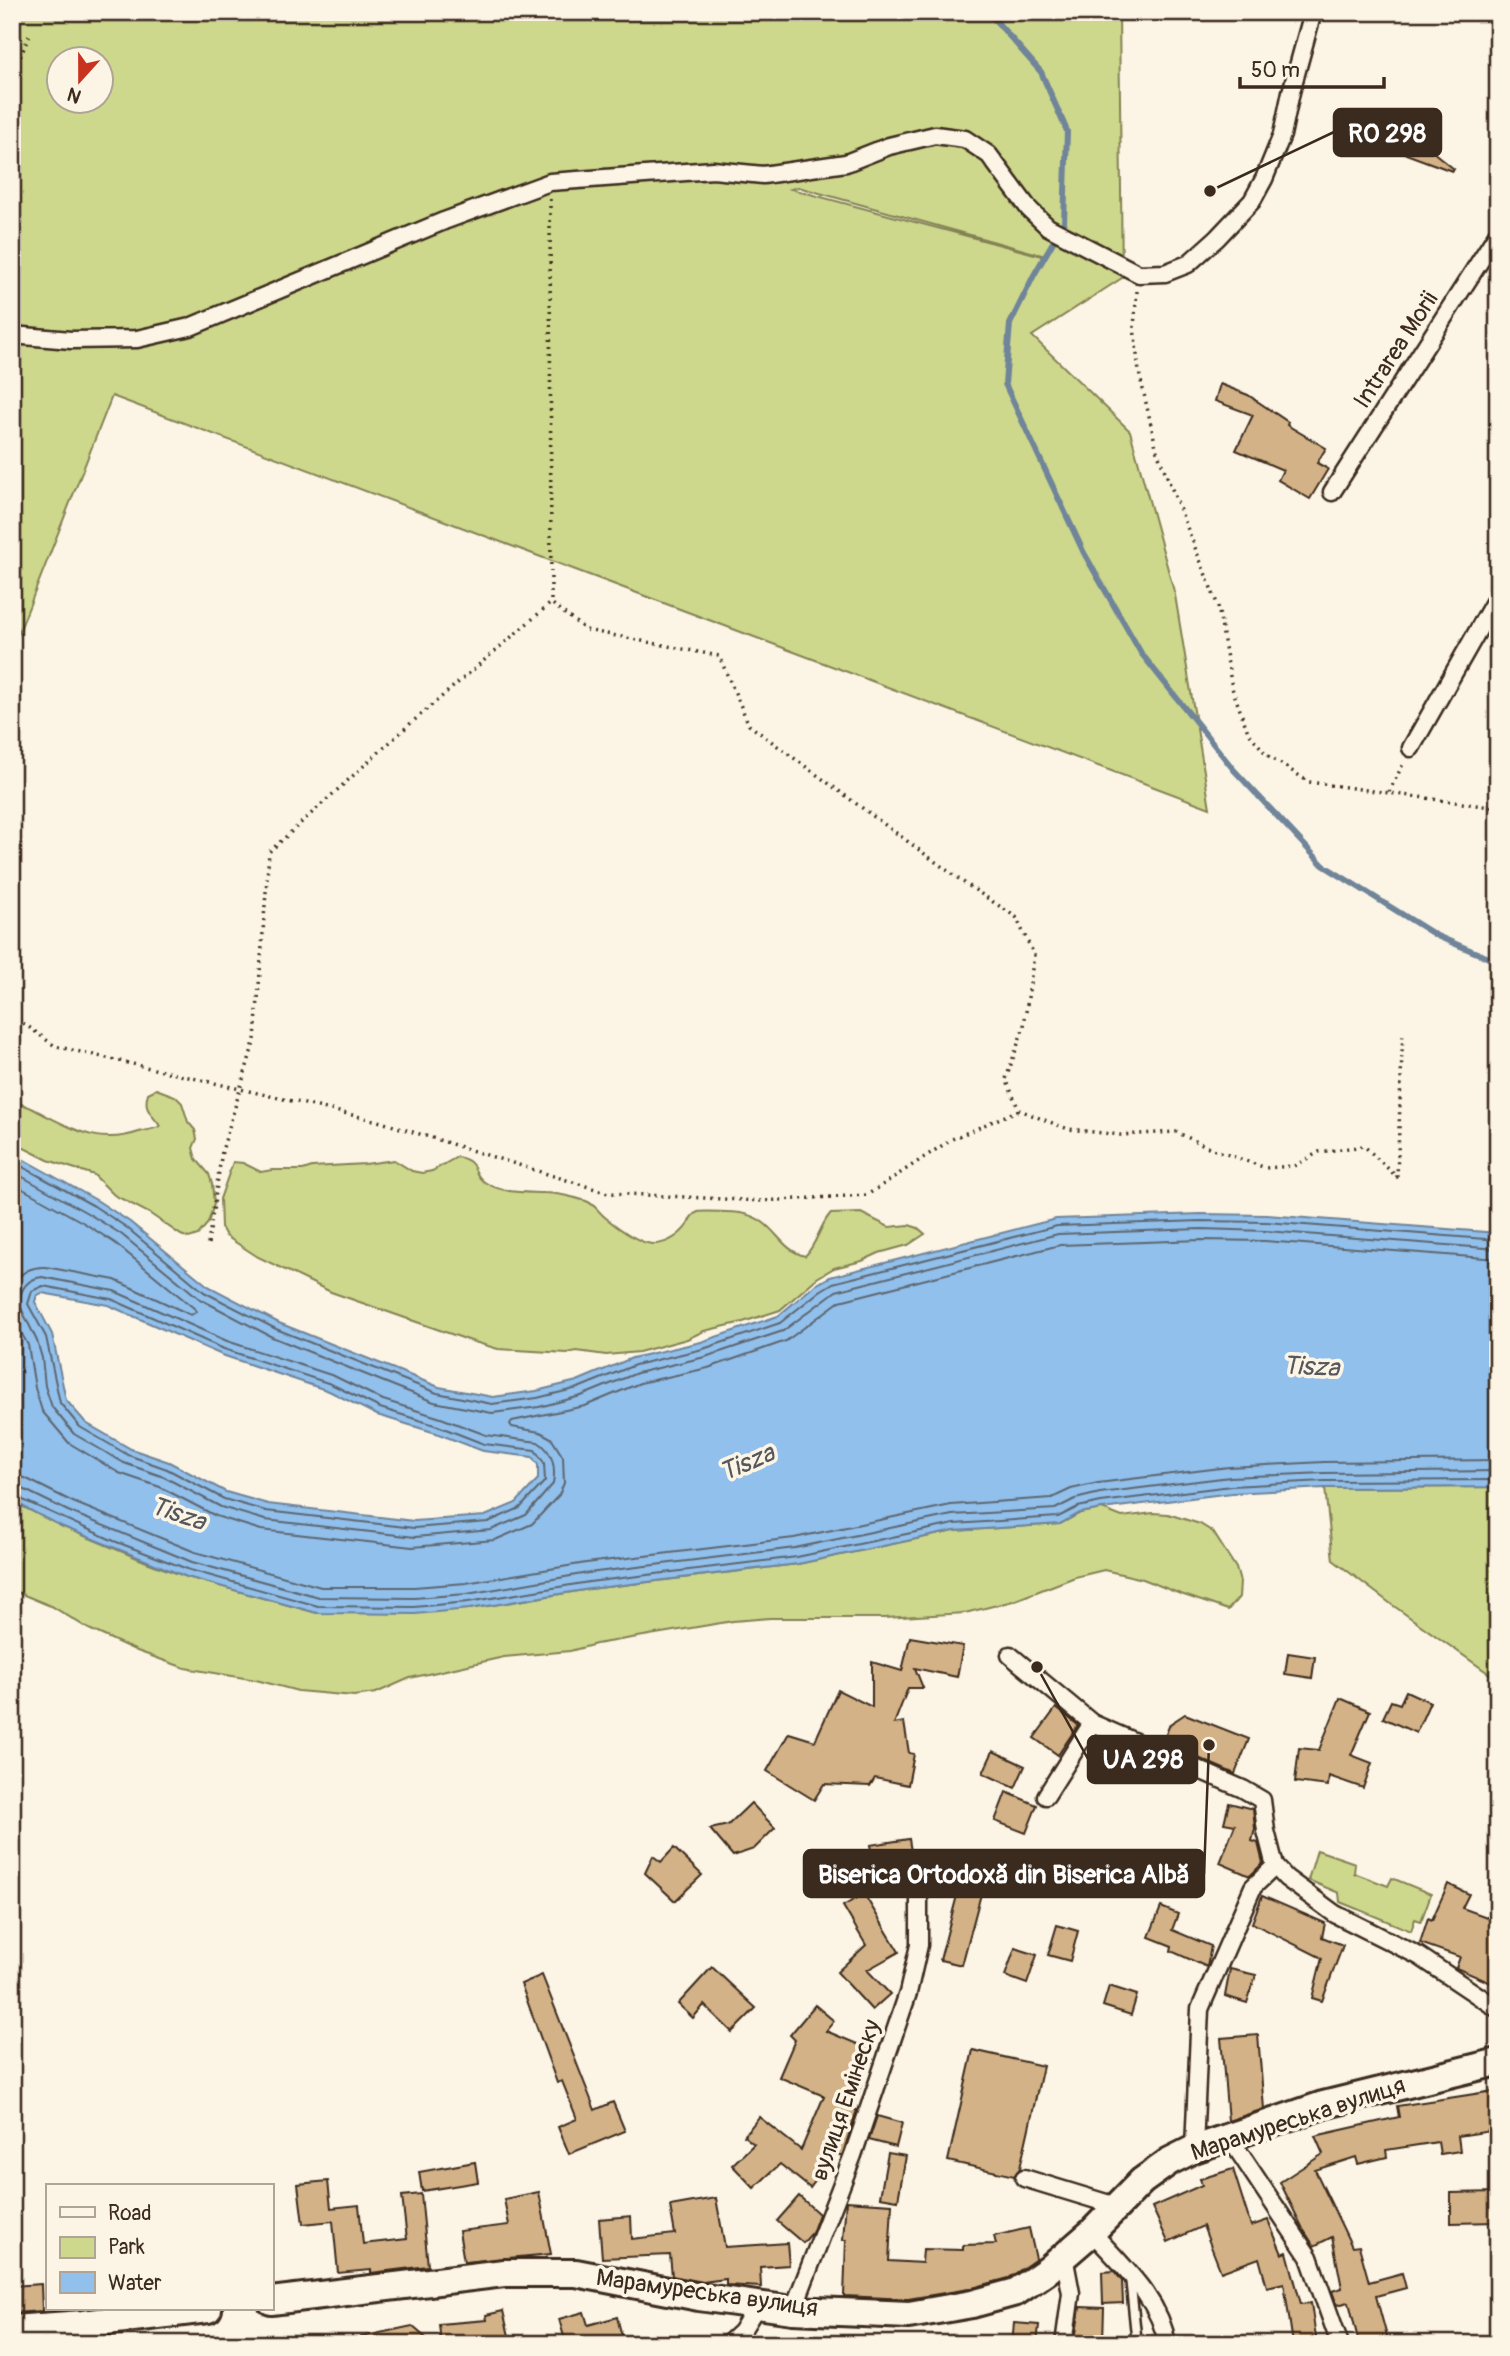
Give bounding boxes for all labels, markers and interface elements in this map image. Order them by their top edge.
north arrow [46,46,116,116]
scale bar [1240,46,1384,90]
text: 50 m [1251,57,1300,84]
text: N [64,81,85,108]
callout: RO 298 [1334,109,1441,156]
text: RO 298 [1348,118,1426,150]
street label: Intrarea Morii [1348,286,1444,414]
water label: Tisza [1282,1350,1342,1385]
water label: Tisza [715,1437,781,1489]
water label: Tisza [146,1490,212,1539]
callout: UA 298 [1088,1736,1197,1783]
text: UA 298 [1103,1744,1183,1776]
callout: Biserica Ortodoxă din Biserica Albă [804,1850,1204,1897]
text: Biserica Ortodoxă din Biserica Albă [818,1859,1190,1891]
street label: вулиця Емінеску [805,2016,887,2184]
street label: Марамуреська вулиця [1187,2071,1409,2167]
legend [46,2184,273,2310]
text: Road [108,2200,152,2227]
text: Park [108,2234,145,2261]
street label: Марамуреська вулиця [594,2263,820,2323]
text: Water [108,2270,162,2297]

